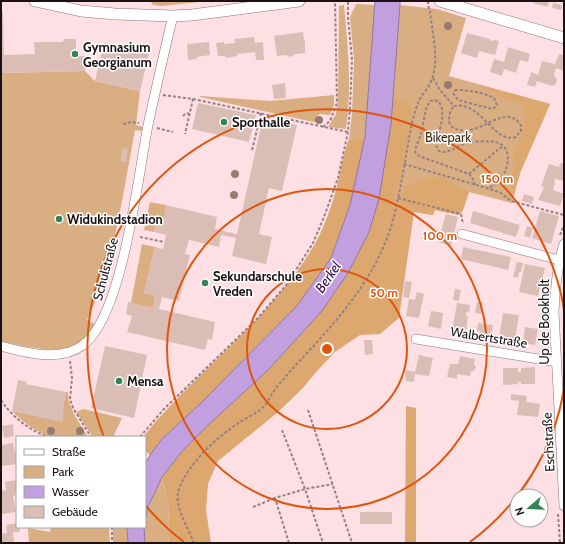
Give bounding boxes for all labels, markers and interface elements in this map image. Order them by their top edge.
place label: Gymnasium Georgianum [83,39,152,70]
marker: Gymnasium Georgianum [70,49,80,59]
place label: Sporthalle [232,114,290,130]
marker: Sporthalle [219,117,229,127]
park label: Bikepark [425,129,471,145]
text: 150 m [481,171,513,186]
place label: Widukindstadion [67,211,163,227]
marker: Widukindstadion [54,214,64,224]
text: 100 m [423,228,457,243]
street label: Schulstraße [89,235,121,302]
water label: Berkel [311,257,345,296]
place label: Sekundarschule Vreden [213,268,302,299]
marker: Sekundarschule Vreden [200,278,210,288]
street label: Up de Bookholt [536,279,552,365]
text: 50 m [370,285,398,300]
street label: Walbertstraße [449,323,529,351]
centre of rings [320,342,334,356]
place label: Mensa [127,373,164,389]
marker: Mensa [114,376,124,386]
street label: Eschstraße [538,411,558,472]
legend [16,436,146,528]
text: Straße [52,444,85,459]
text: Park [52,464,74,479]
text: Wasser [52,484,89,499]
north arrow [509,488,549,528]
text: Gebäude [52,504,98,519]
text: N [512,505,527,517]

